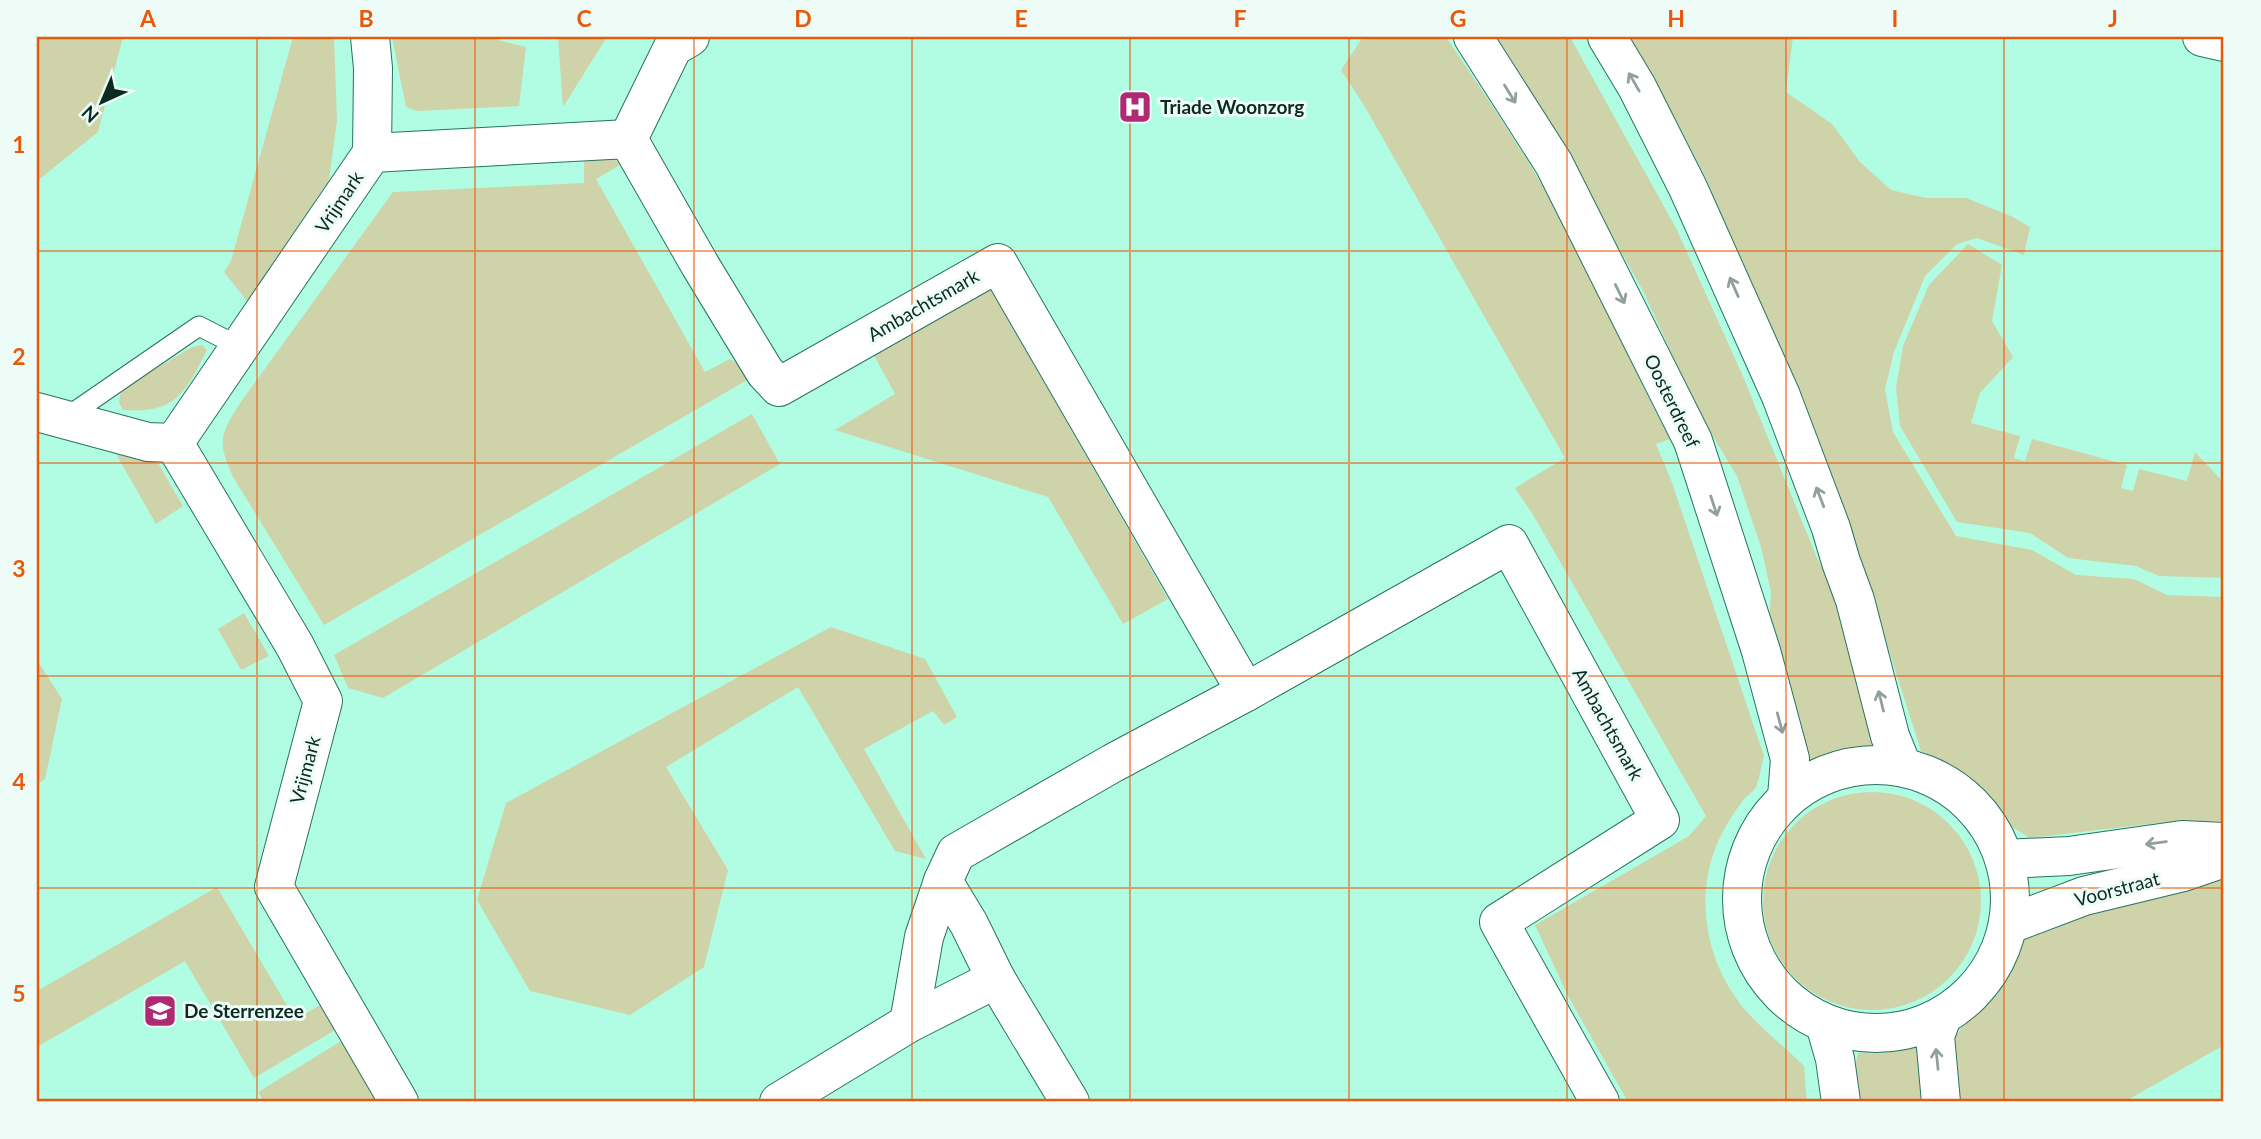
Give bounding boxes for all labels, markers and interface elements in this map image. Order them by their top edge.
text: A [139,4,157,32]
text: B [358,4,374,32]
text: C [576,4,592,32]
text: D [794,4,812,32]
text: E [1014,4,1028,32]
text: F [1233,4,1247,32]
text: G [1450,4,1466,32]
text: H [1667,4,1685,32]
text: I [1892,4,1898,32]
text: J [2108,4,2118,32]
north arrow [66,66,136,136]
one-way arrow [1627,73,1641,93]
one-way arrow [1503,84,1517,104]
hospital icon: Triade Woonzorg [1116,88,1154,126]
place label: Triade Woonzorg [1160,95,1304,118]
text: N [77,101,103,128]
text: 1 [12,130,26,158]
street label: Vrijmark [310,166,368,237]
street label: Ambachtsmark [863,263,983,346]
one-way arrow [1727,276,1740,298]
one-way arrow [1613,283,1627,304]
text: 2 [12,342,26,370]
street label: Oosterdreef [1640,350,1705,452]
one-way arrow [1812,487,1825,509]
one-way arrow [1709,494,1721,516]
text: 3 [12,554,26,582]
street label: Ambachtsmark [1568,664,1649,784]
one-way arrow [1874,691,1887,713]
one-way arrow [1775,712,1788,734]
street label: Vrijmark [284,733,325,806]
text: 4 [12,767,26,795]
one-way arrow [2145,837,2168,850]
street label: Voorstraat [2072,866,2162,911]
text: 5 [12,979,26,1007]
school or university icon: De Sterrenzee [141,992,179,1030]
place label: De Sterrenzee [184,999,304,1022]
one-way arrow [1931,1048,1944,1071]

